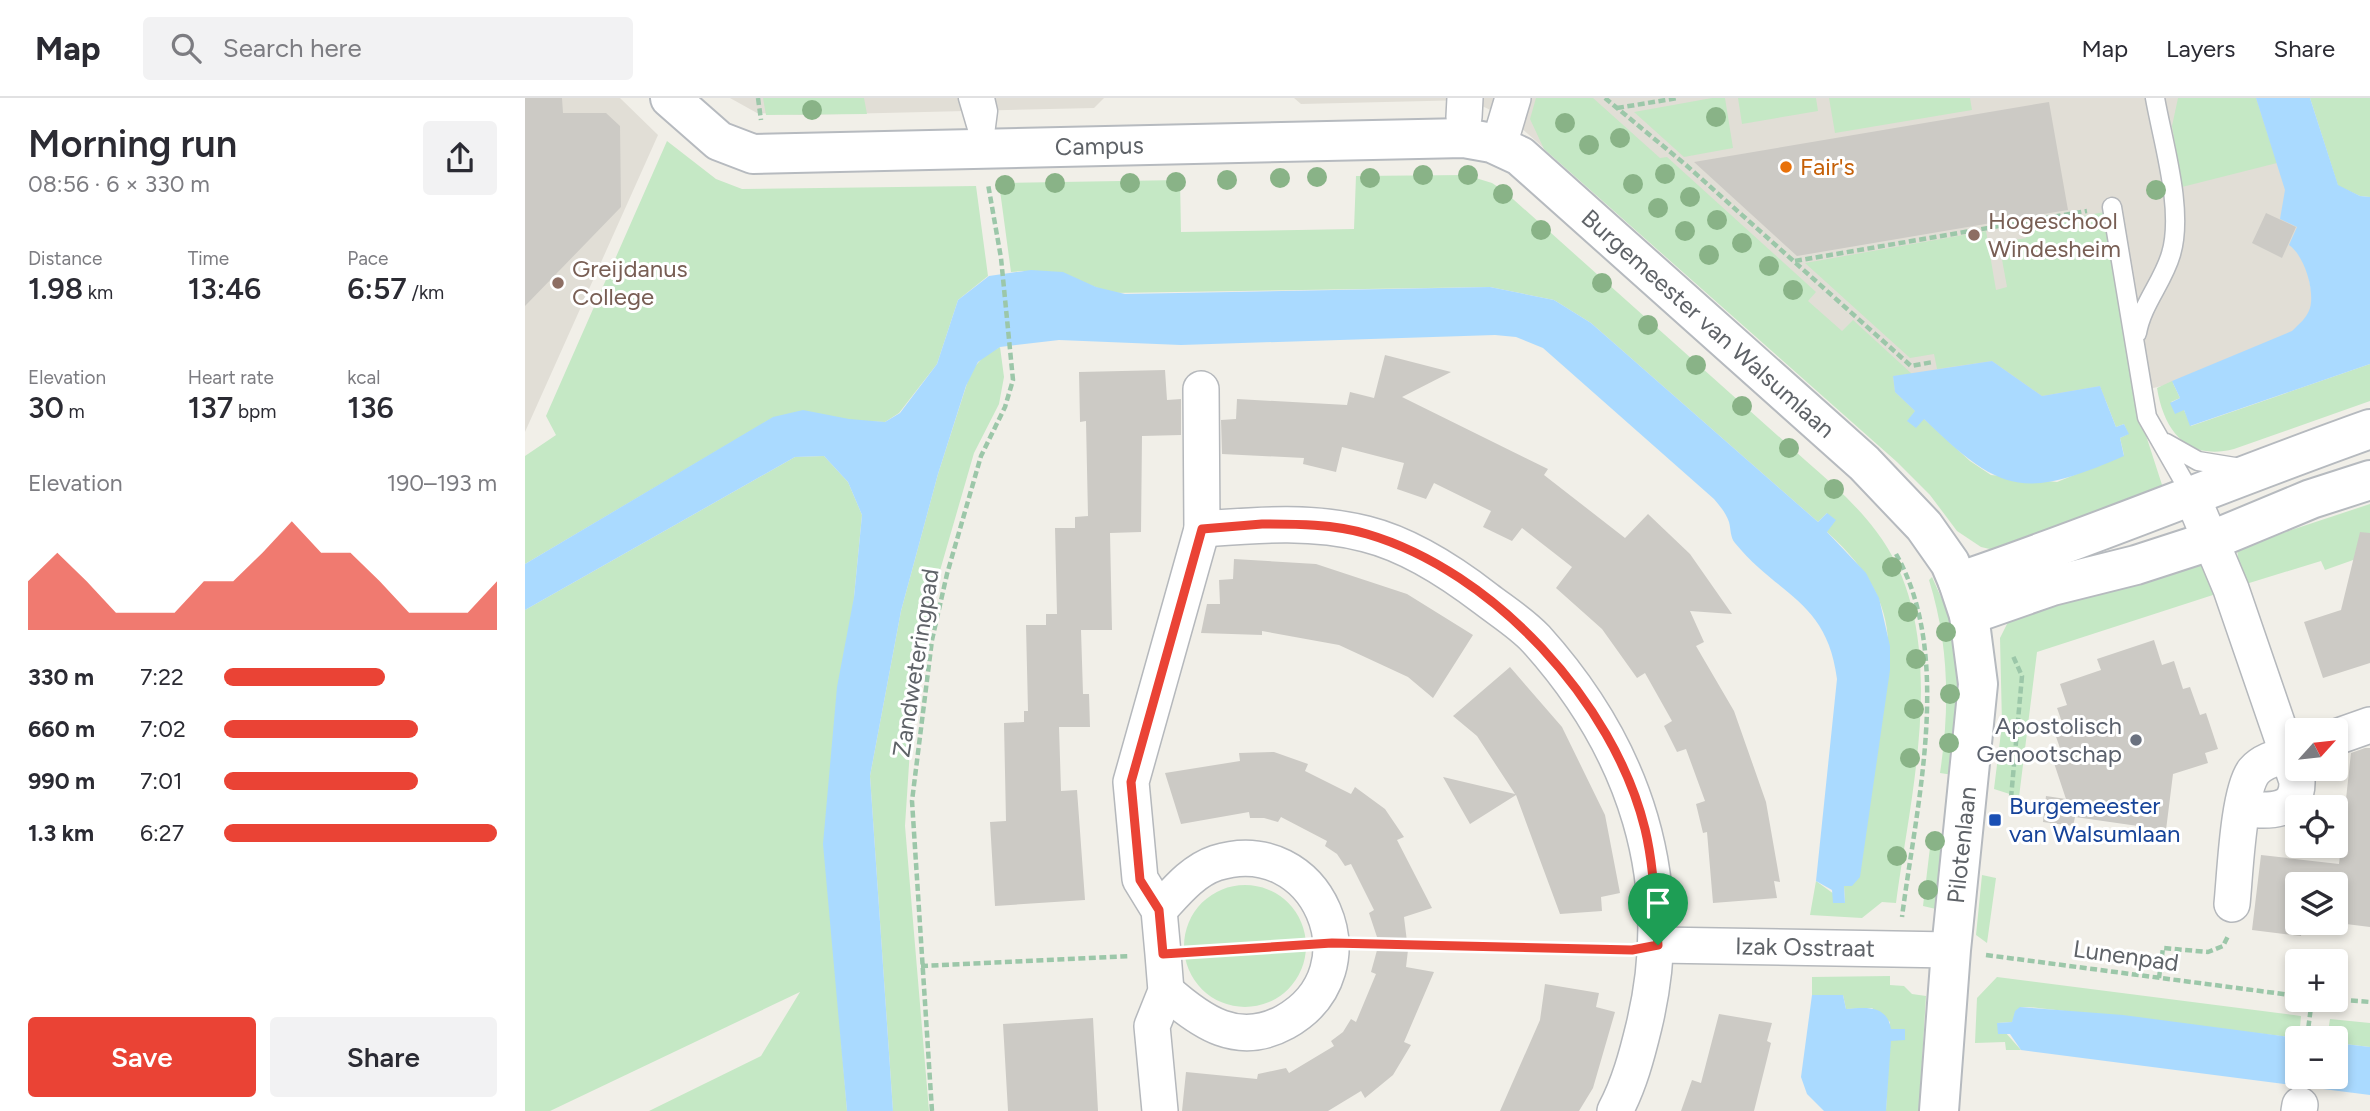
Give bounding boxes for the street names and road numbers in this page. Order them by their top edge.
street label: Campus [1055,130,1144,161]
street label: Burgemeester van Walsumlaan [1576,203,1841,444]
street label: Zandweteringpad [886,567,945,759]
street label: Pilotenlaan [1941,785,1982,905]
street label: Izak Osstraat [1735,931,1875,963]
street label: Lunenpad [2071,934,2181,977]

